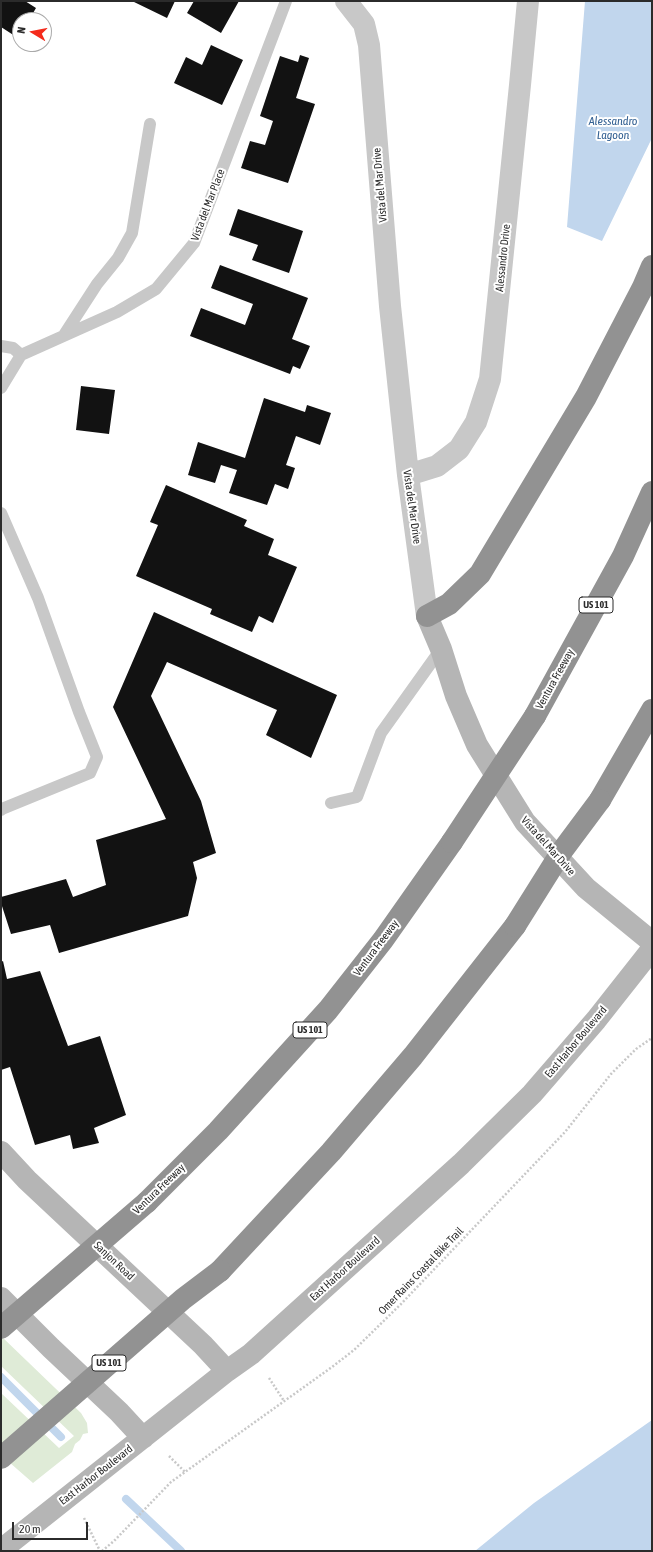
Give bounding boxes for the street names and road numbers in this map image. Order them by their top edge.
street label: Vista del Mar Drive [370,147,390,223]
street label: Vista del Mar Place [188,167,228,243]
street label: Alessandro Drive [493,224,513,292]
street label: Vista del Mar Drive [400,469,424,545]
road number: US 101 [579,597,613,613]
street label: Ventura Freeway [533,647,577,711]
street label: Vista del Mar Drive [518,814,578,878]
street label: Ventura Freeway [351,917,401,979]
street label: East Harbor Boulevard [542,1003,610,1081]
road number: US 101 [293,1022,327,1038]
street label: Ventura Freeway [130,1161,188,1217]
street label: Omer Rains Coastal Bike Trail [376,1225,466,1317]
street label: East Harbor Boulevard [307,1234,383,1304]
street label: Sanjon Road [91,1239,137,1283]
road number: US 101 [92,1355,126,1371]
street label: East Harbor Boulevard [57,1442,135,1508]

